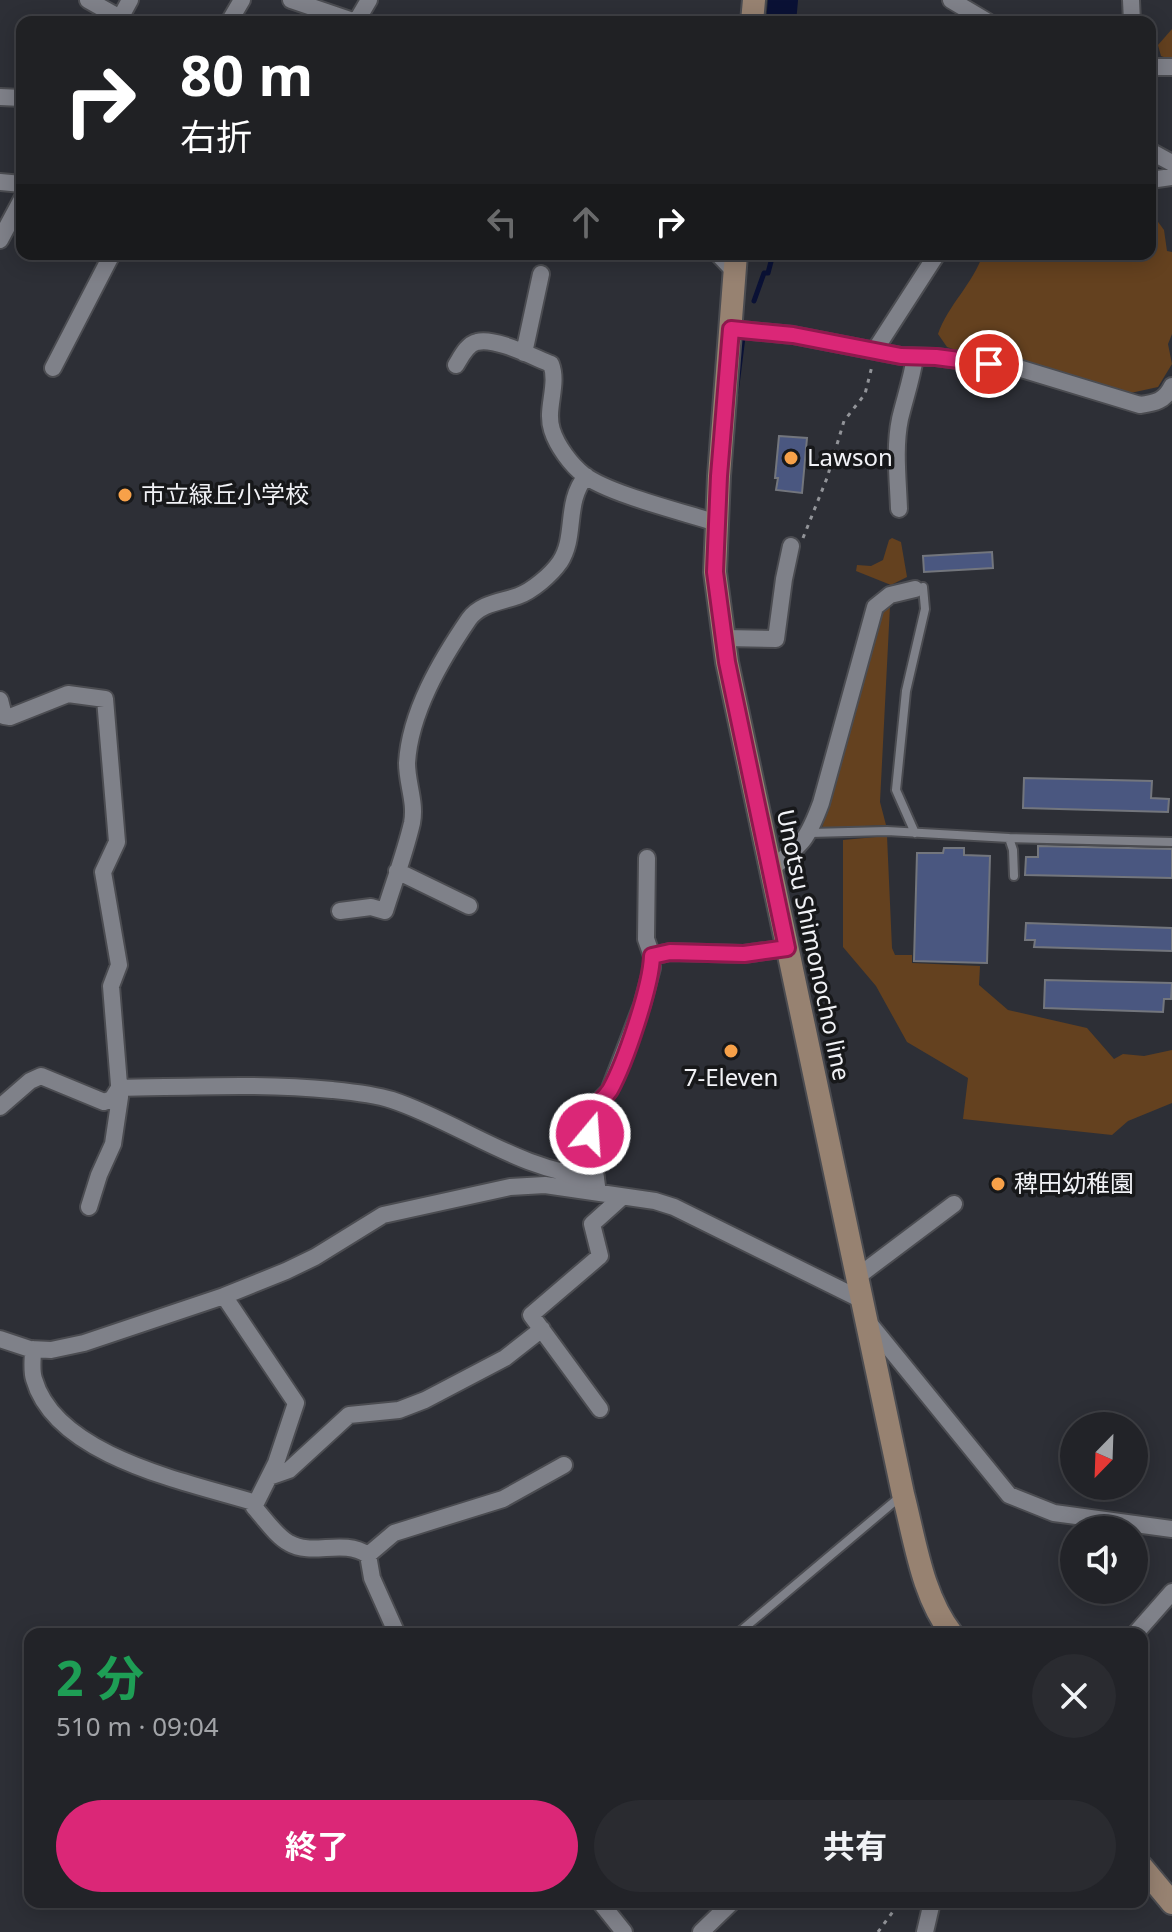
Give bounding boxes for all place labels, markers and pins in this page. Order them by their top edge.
pin [955,330,1023,398]
place label: Lawson [807,440,893,473]
marker: Lawson [782,449,800,467]
place label: 市立緑丘小学校 [141,477,309,510]
marker: 市立緑丘小学校 [116,486,134,504]
marker: 7-Eleven [722,1042,740,1060]
place label: 7-Eleven [684,1060,778,1093]
place label: 稗田幼稚園 [1014,1166,1134,1199]
marker: 稗田幼稚園 [989,1175,1007,1193]

